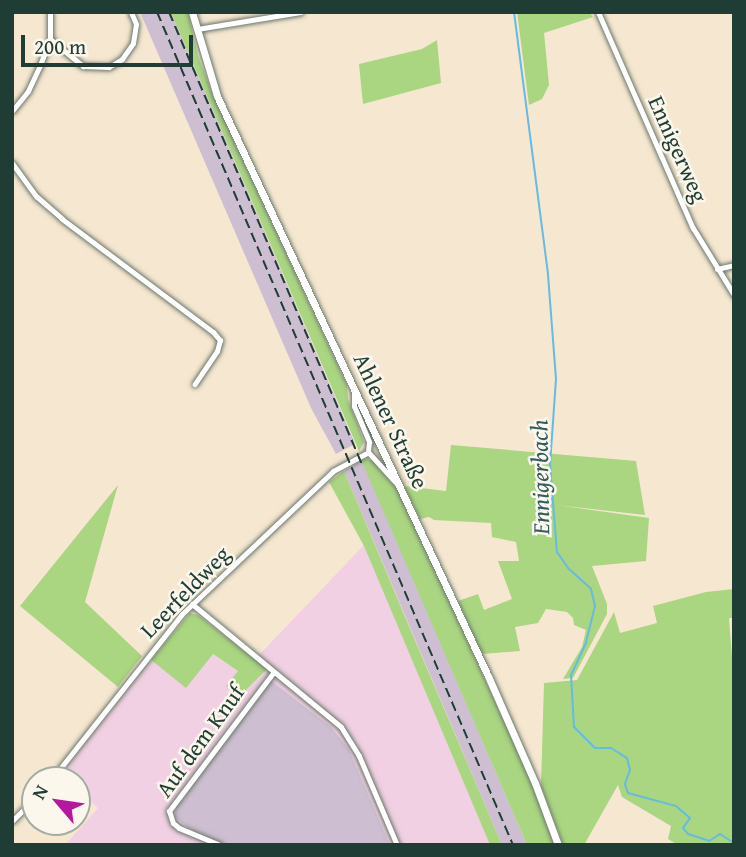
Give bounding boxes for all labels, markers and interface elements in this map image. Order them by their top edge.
scale bar [24,21,196,65]
text: 200 m [34,31,86,62]
street label: Ennigerweg [642,91,714,207]
street label: Ahlener Straße [348,349,434,493]
water label: Ennigerbach [525,419,555,535]
street label: Leerfeldweg [134,540,236,644]
street label: Auf dem Knuf [150,679,250,803]
north arrow [21,766,91,836]
text: N [24,779,55,804]

